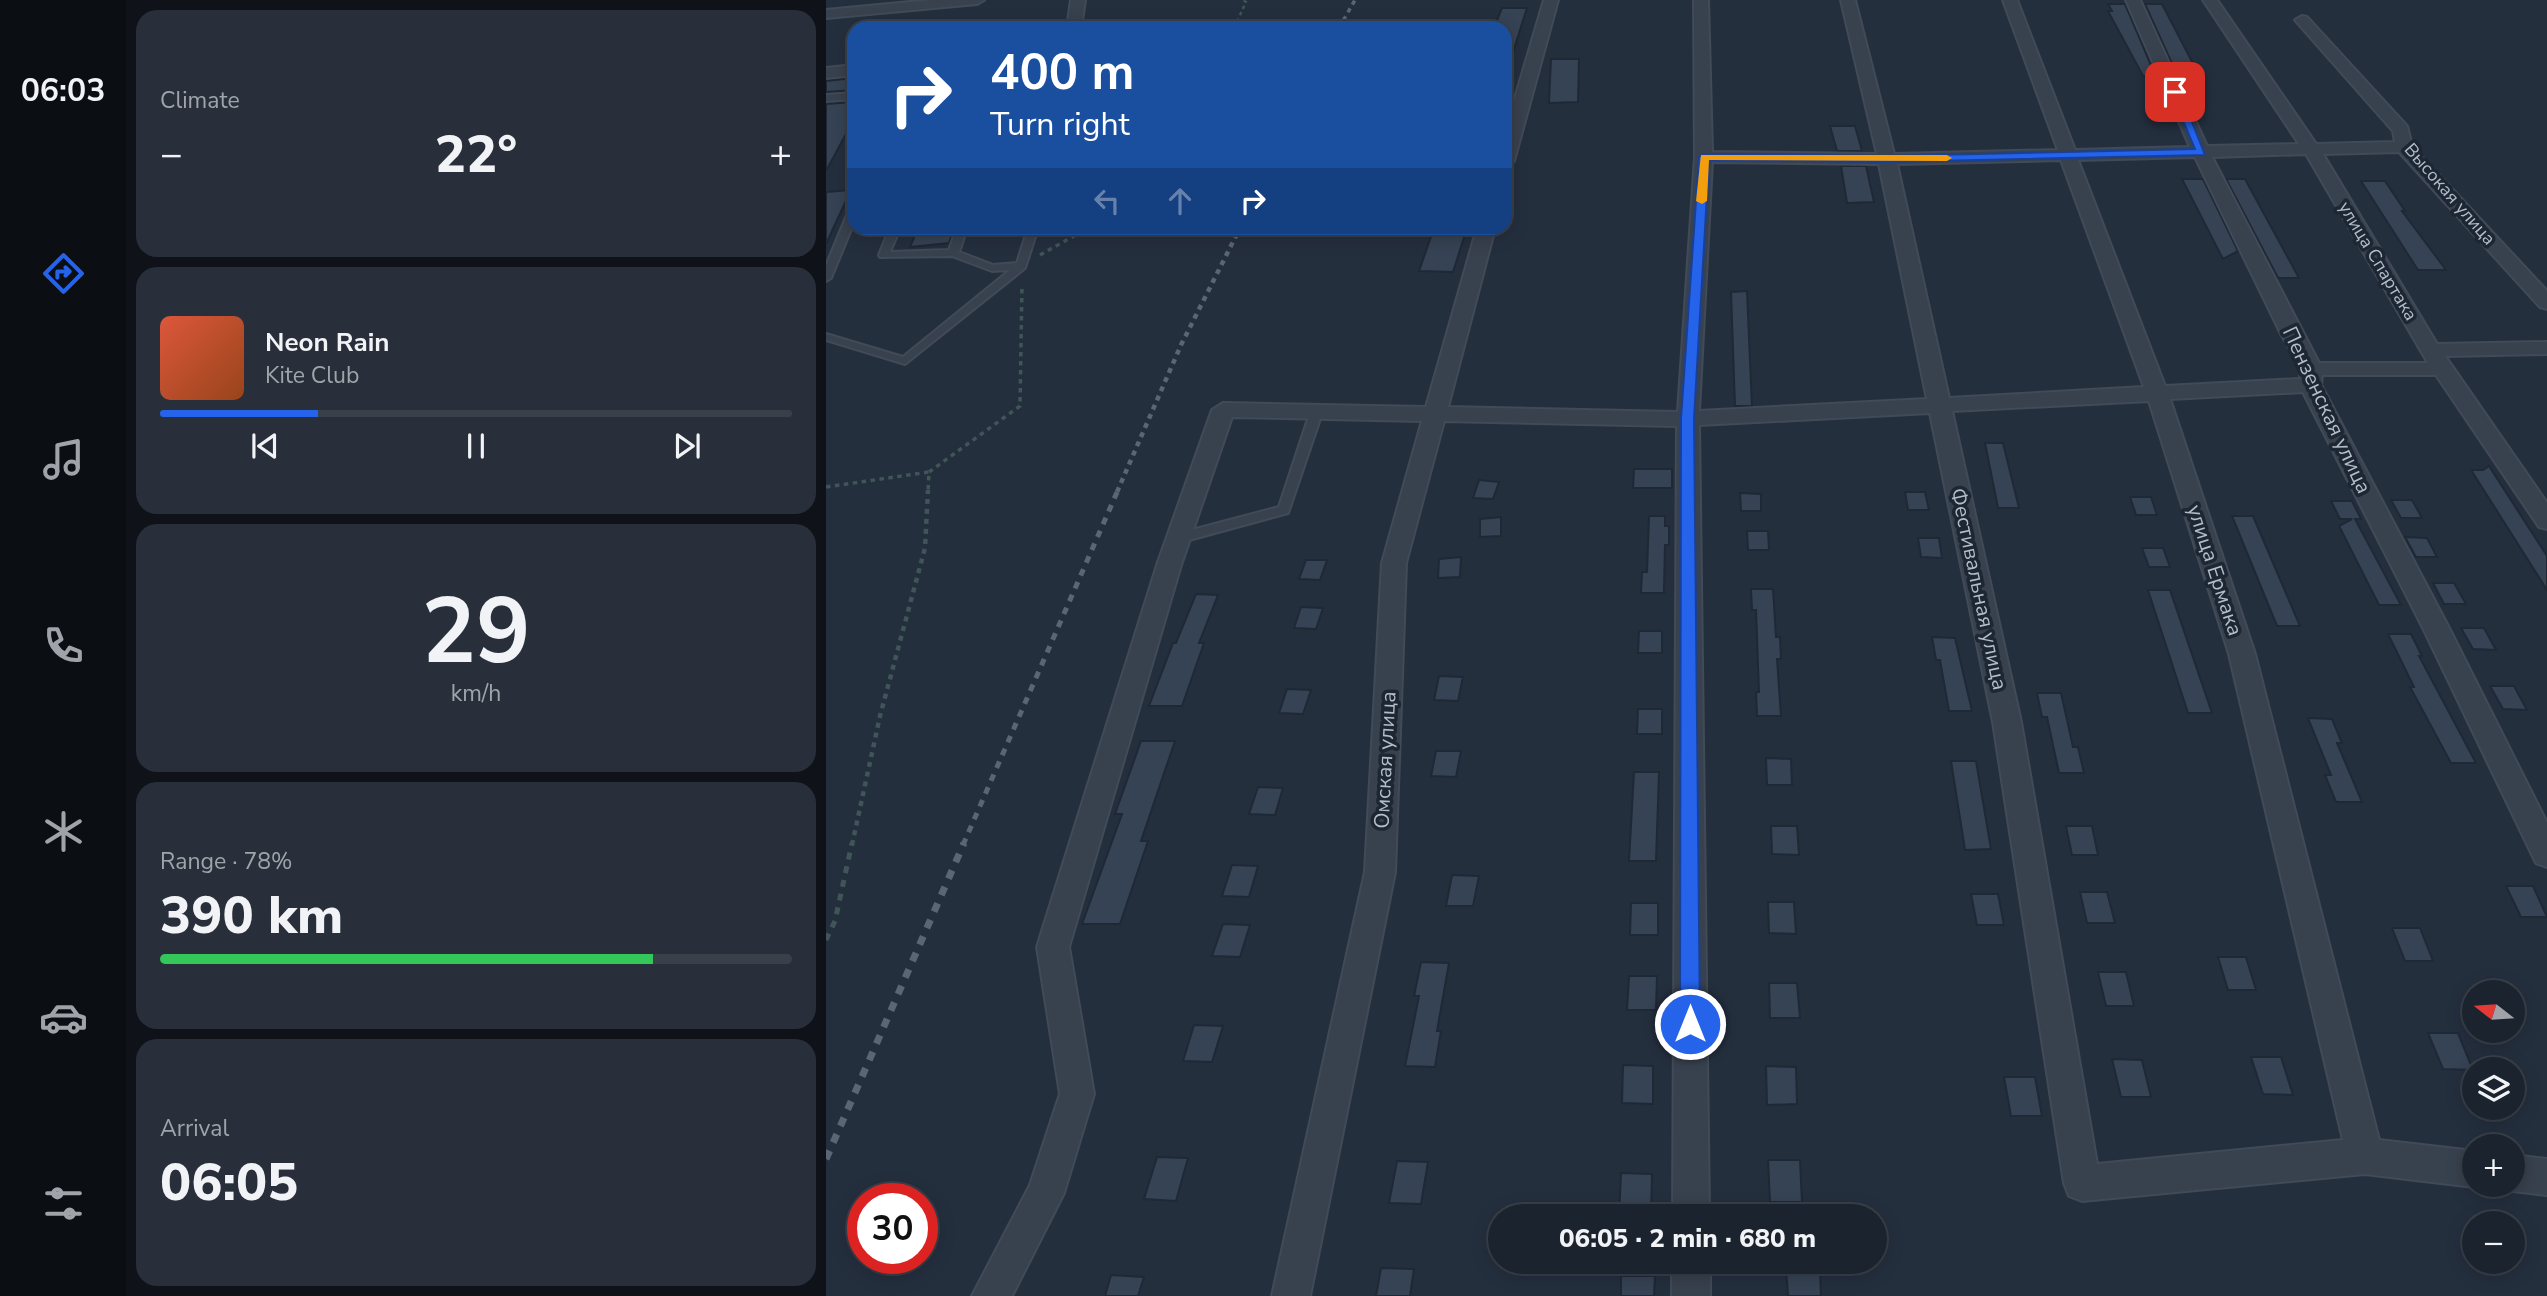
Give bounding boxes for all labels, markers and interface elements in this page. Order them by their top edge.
text: 400 m [990,39,1134,106]
icon: right [875,49,966,140]
pin [2145,62,2205,122]
text: 06:03 [21,69,105,112]
icon: arrive [2156,73,2194,111]
text: Climate [160,85,240,116]
text: Turn right [990,103,1130,146]
text: 22° [435,119,517,190]
text: − [160,129,183,180]
text: + [769,129,792,180]
street label: Высокая улица [2399,138,2501,250]
icon: left [1088,182,1126,220]
icon: ahead [1161,182,1199,220]
icon: right [1234,182,1272,220]
street label: улица Спартака [2333,197,2423,325]
icon: directions [39,249,88,298]
street label: Пензенская улица [2276,322,2378,498]
text: Neon Rain [265,325,390,360]
text: Kite Club [265,360,359,391]
icon: previous [246,427,284,465]
icon: pause [457,427,495,465]
icon: next [668,427,706,465]
icon: music [39,435,88,484]
street label: Фестивальная улица [1944,485,2014,693]
street label: улица Ермака [2181,501,2249,639]
text: 29 [421,570,531,694]
icon: phone [39,621,88,670]
text: km/h [451,678,501,709]
street label: Омская улица [1367,691,1403,829]
icon: climate [39,807,88,856]
text: Range · 78% [160,846,292,877]
text: 390 km [160,880,343,951]
north arrow [2462,980,2525,1043]
map controls [2462,980,2525,1274]
position arrow [1653,987,1727,1061]
icon: car [39,993,88,1042]
button: layers [2462,1057,2525,1120]
text: Arrival [160,1113,229,1144]
button: + [2462,1134,2525,1197]
text: 06:05 [160,1147,298,1218]
icon: filters [39,1179,88,1228]
speed limit sign: 30 [847,1183,938,1274]
button: − [2462,1211,2525,1274]
text: 06:05 · 2 min · 680 m [1559,1221,1816,1256]

